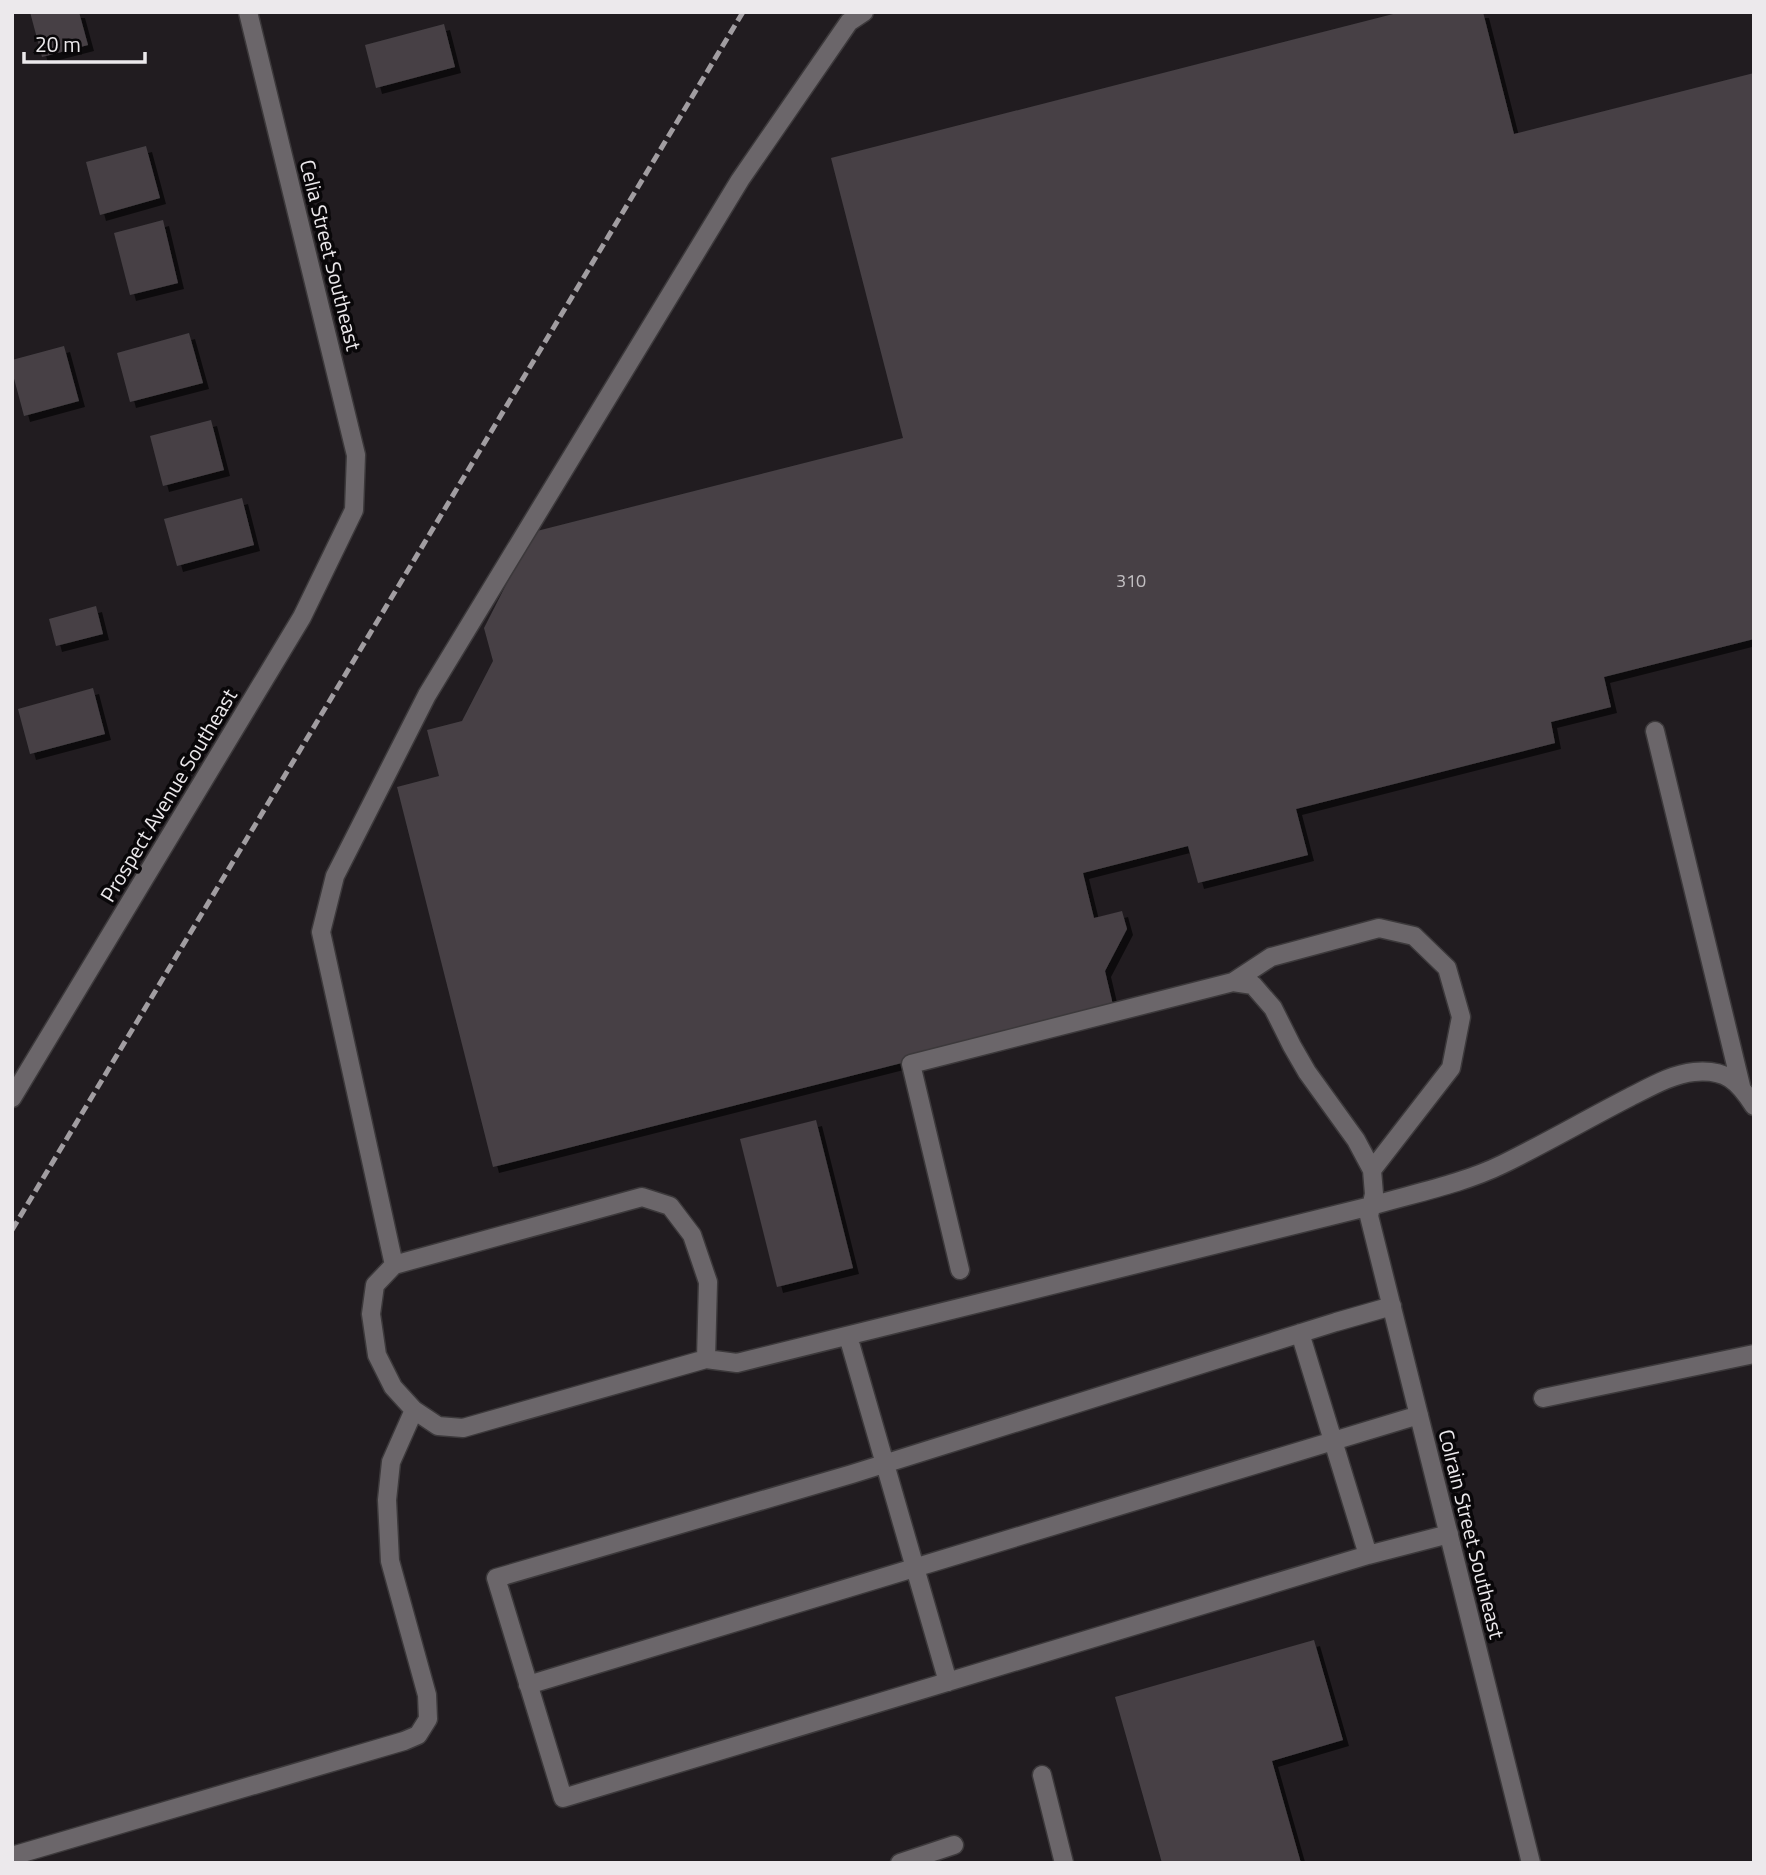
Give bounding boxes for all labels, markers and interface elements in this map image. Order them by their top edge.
scale bar [24,21,145,65]
text: 20 m [35,28,81,60]
street label: Celia Street Southeast [292,156,370,354]
house number: 310 [1116,567,1146,594]
street label: Prospect Avenue Southeast [91,682,245,908]
street label: Colrain Street Southeast [1431,1426,1514,1643]

